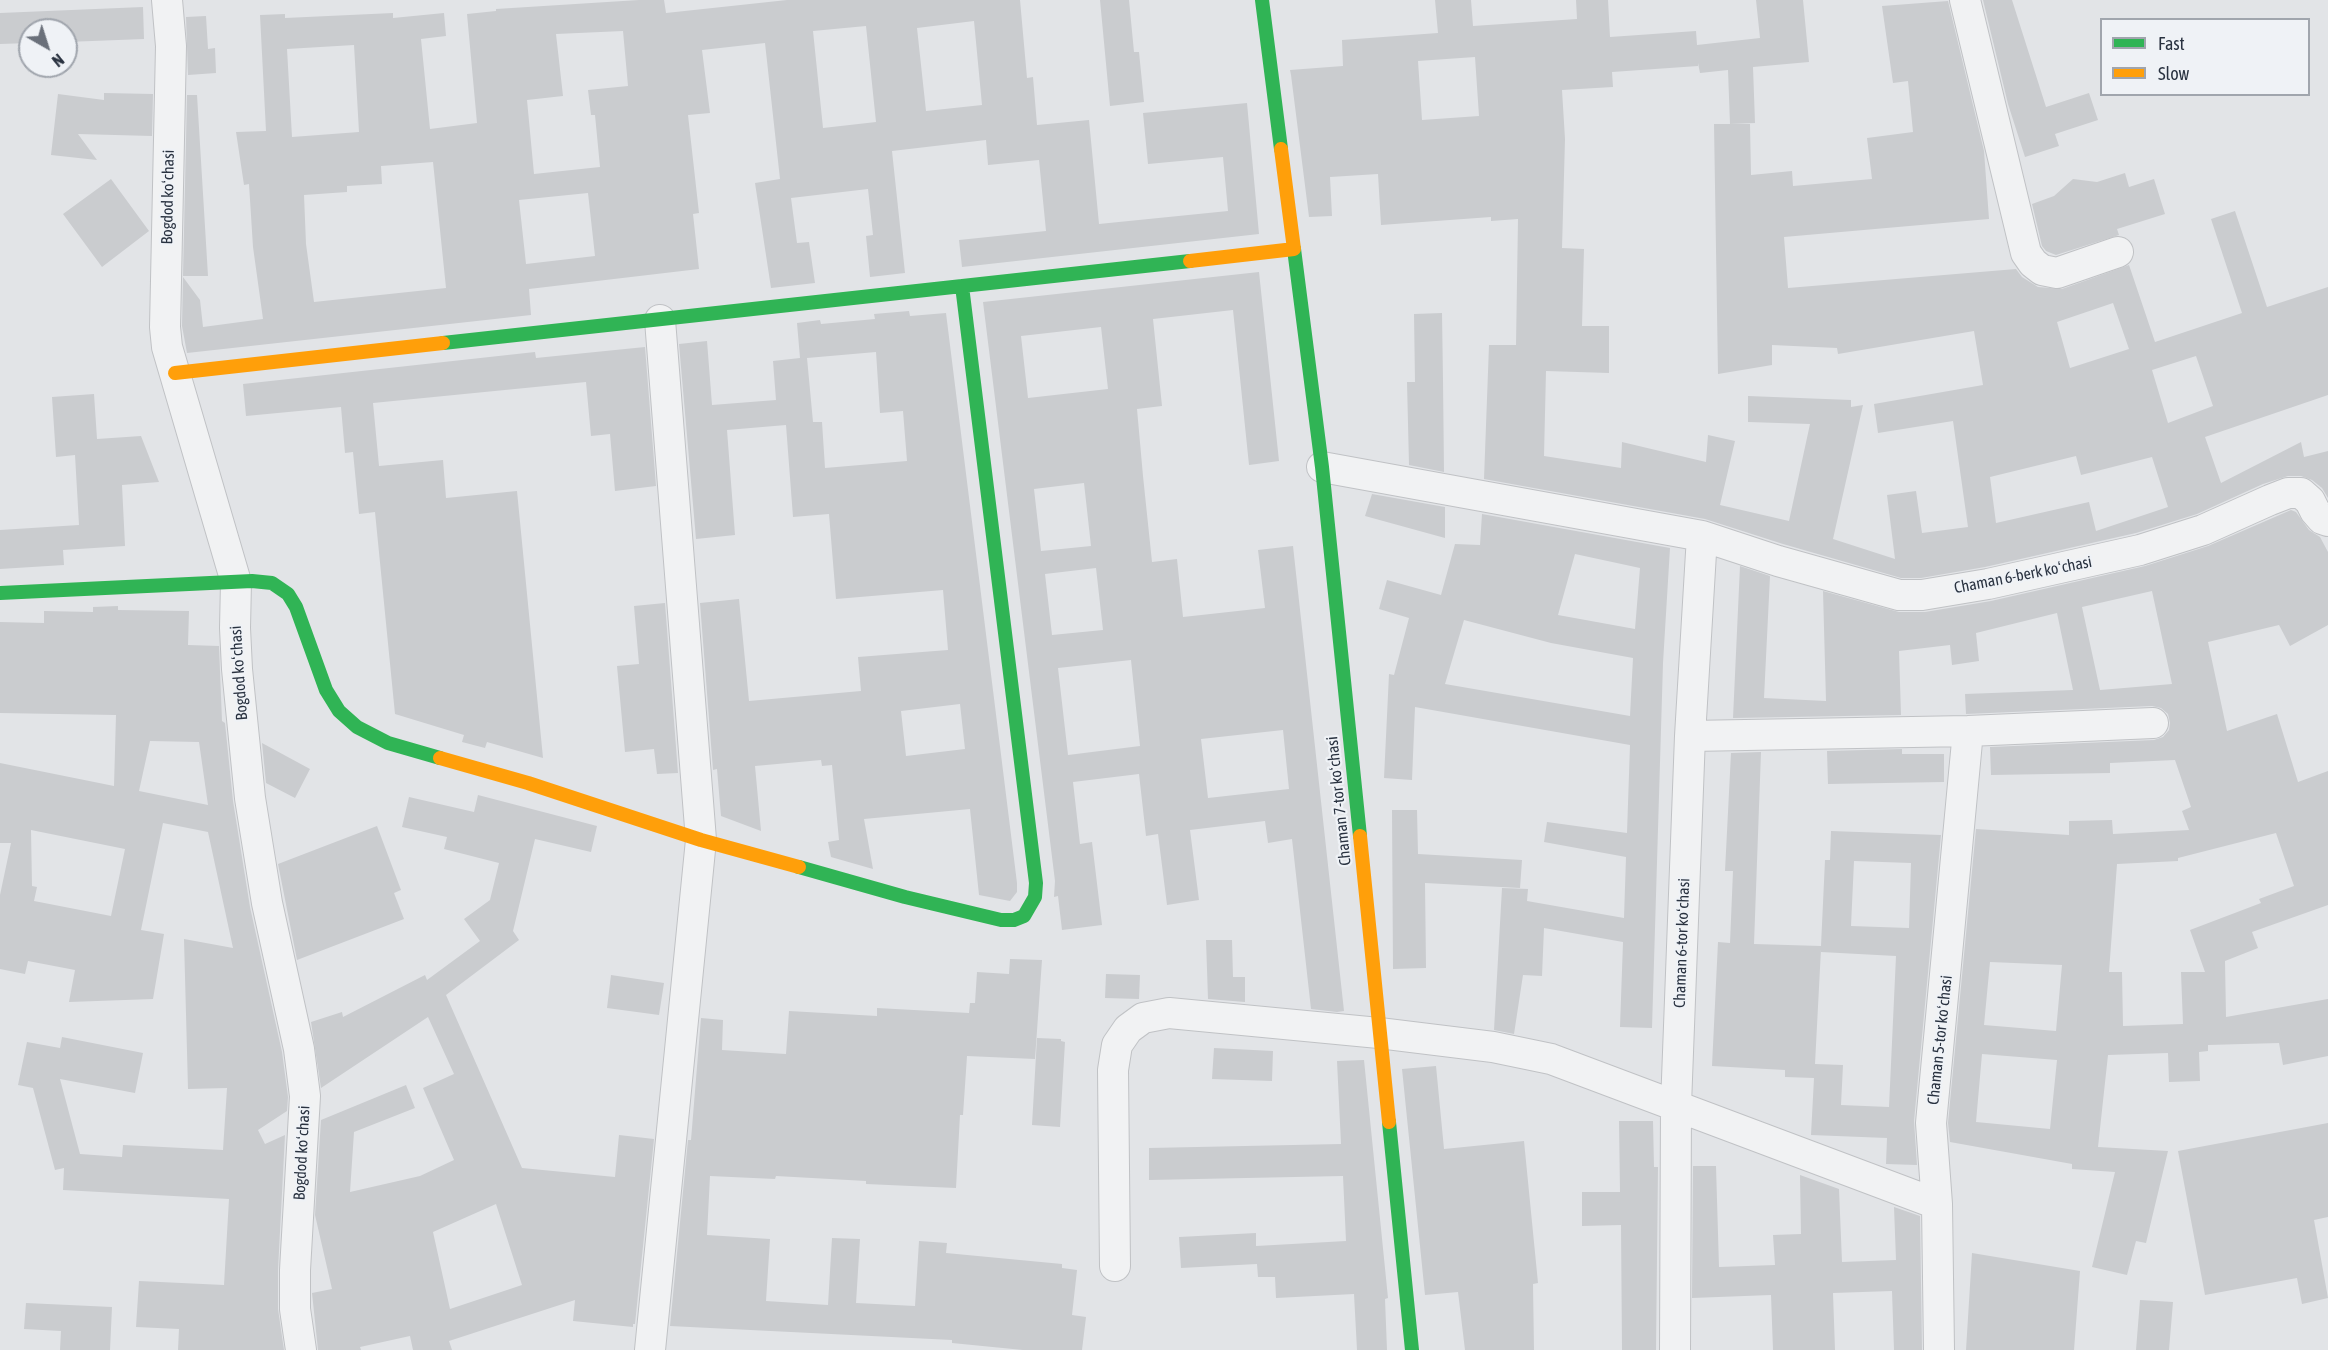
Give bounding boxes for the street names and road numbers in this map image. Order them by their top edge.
street label: Bogdod koʻchasi [158,149,178,245]
street label: Chaman 6-berk koʻchasi [1953,552,2093,598]
street label: Bogdod koʻchasi [226,625,252,721]
street label: Chaman 7-tor koʻchasi [1323,735,1355,867]
street label: Chaman 6-tor koʻchasi [1670,878,1694,1008]
street label: Chaman 5-tor koʻchasi [1924,974,1956,1106]
street label: Bogdod koʻchasi [290,1105,314,1201]

